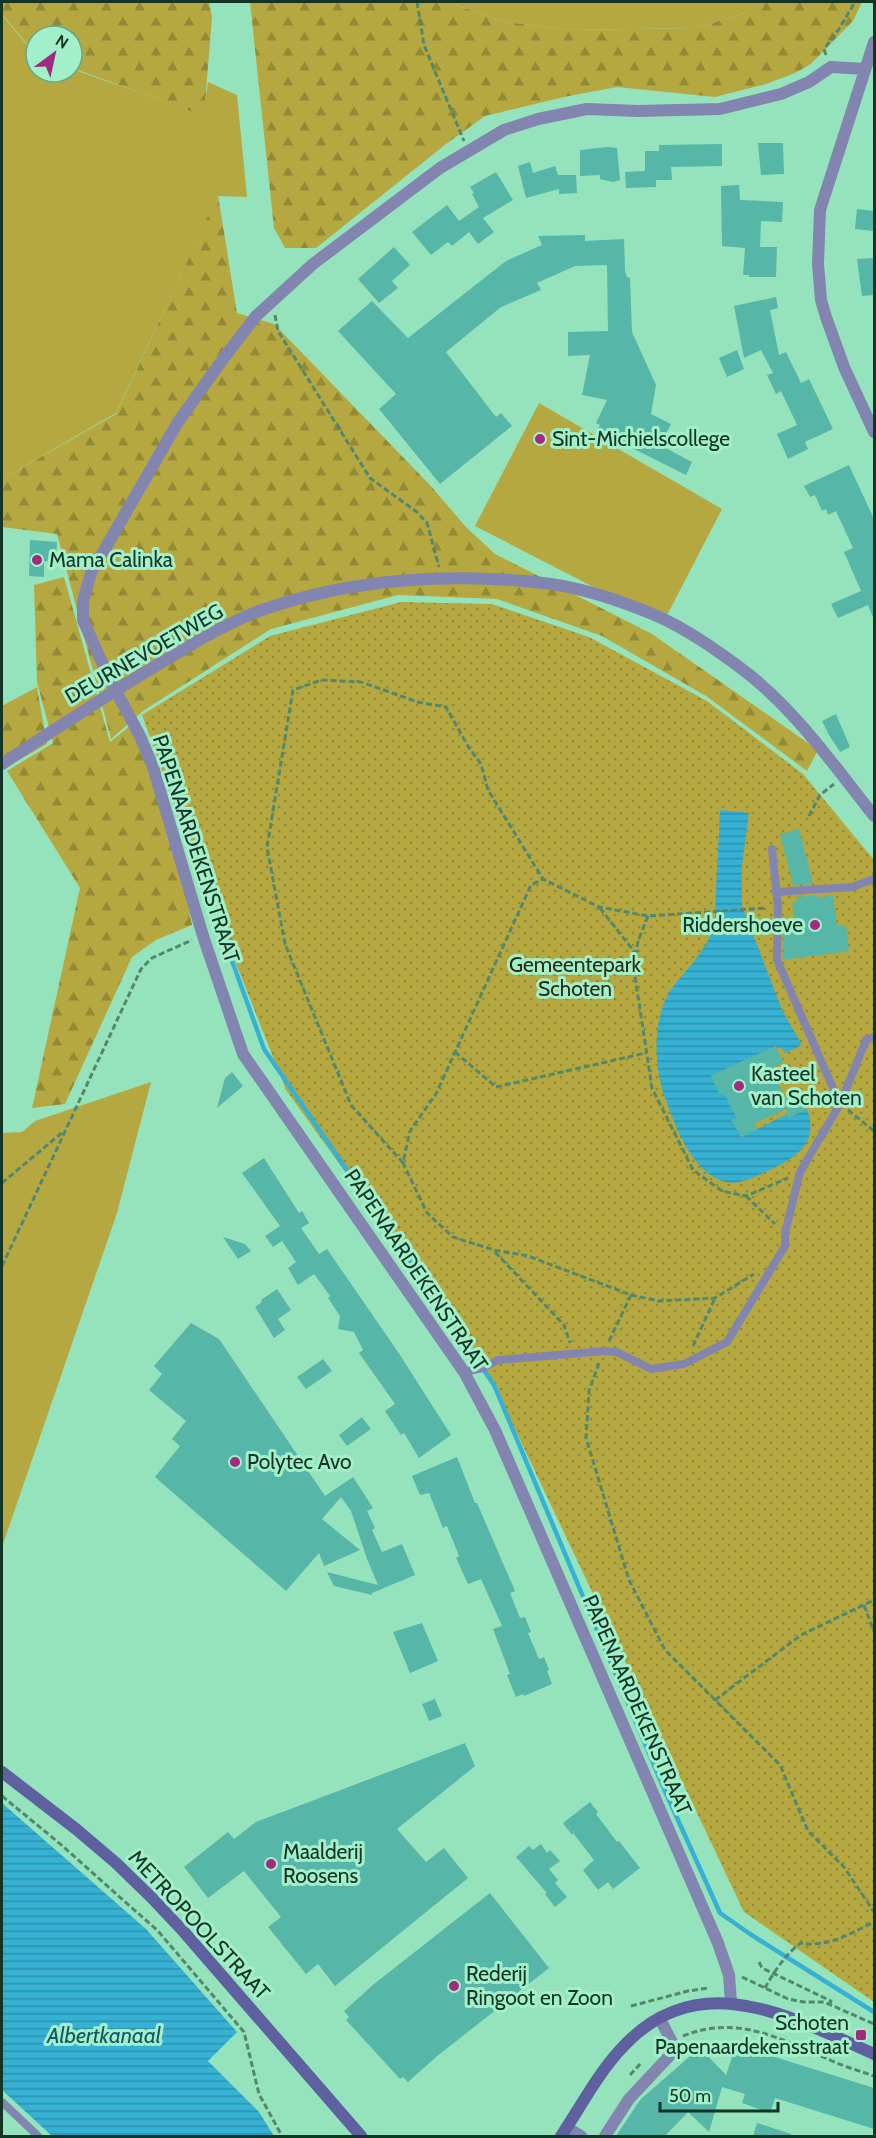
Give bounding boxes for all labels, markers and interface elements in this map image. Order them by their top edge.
north arrow [24,24,84,84]
text: N [52,31,72,53]
place label: Sint-Michielscollege [552,426,730,451]
marker: Sint-Michielscollege [533,432,547,446]
place label: Mama Calinka [49,547,173,572]
marker: Mama Calinka [30,553,44,567]
street label: DEURNEVOETWEG [60,598,227,709]
street label: PAPENAARDEKENSTRAAT [148,732,245,966]
place label: Riddershoeve [682,912,803,937]
marker: Riddershoeve [808,918,822,932]
park label: Gemeentepark Schoten [509,952,641,1001]
place label: Kasteel van Schoten [751,1061,862,1110]
marker: Kasteel van Schoten [732,1079,746,1093]
street label: PAPENAARDEKENSTRAAT [339,1164,493,1376]
place label: Polytec Avo [247,1449,352,1474]
marker: Polytec Avo [228,1455,242,1469]
street label: PAPENAARDEKENSTRAAT [578,1591,697,1819]
place label: Maalderij Roosens [283,1839,363,1888]
street label: METROPOOLSTRAAT [124,1845,275,2005]
marker: Maalderij Roosens [264,1857,278,1871]
place label: Rederij Ringoot en Zoon [466,1961,613,2010]
marker: Rederij Ringoot en Zoon [447,1979,461,1993]
place label: Schoten Papenaardekensstraat [655,2010,849,2059]
water label: Albertkanaal [46,2022,162,2049]
marker: Schoten Papenaardekensstraat [854,2028,868,2042]
scale bar [660,2075,778,2113]
text: 50 m [669,2085,711,2107]

